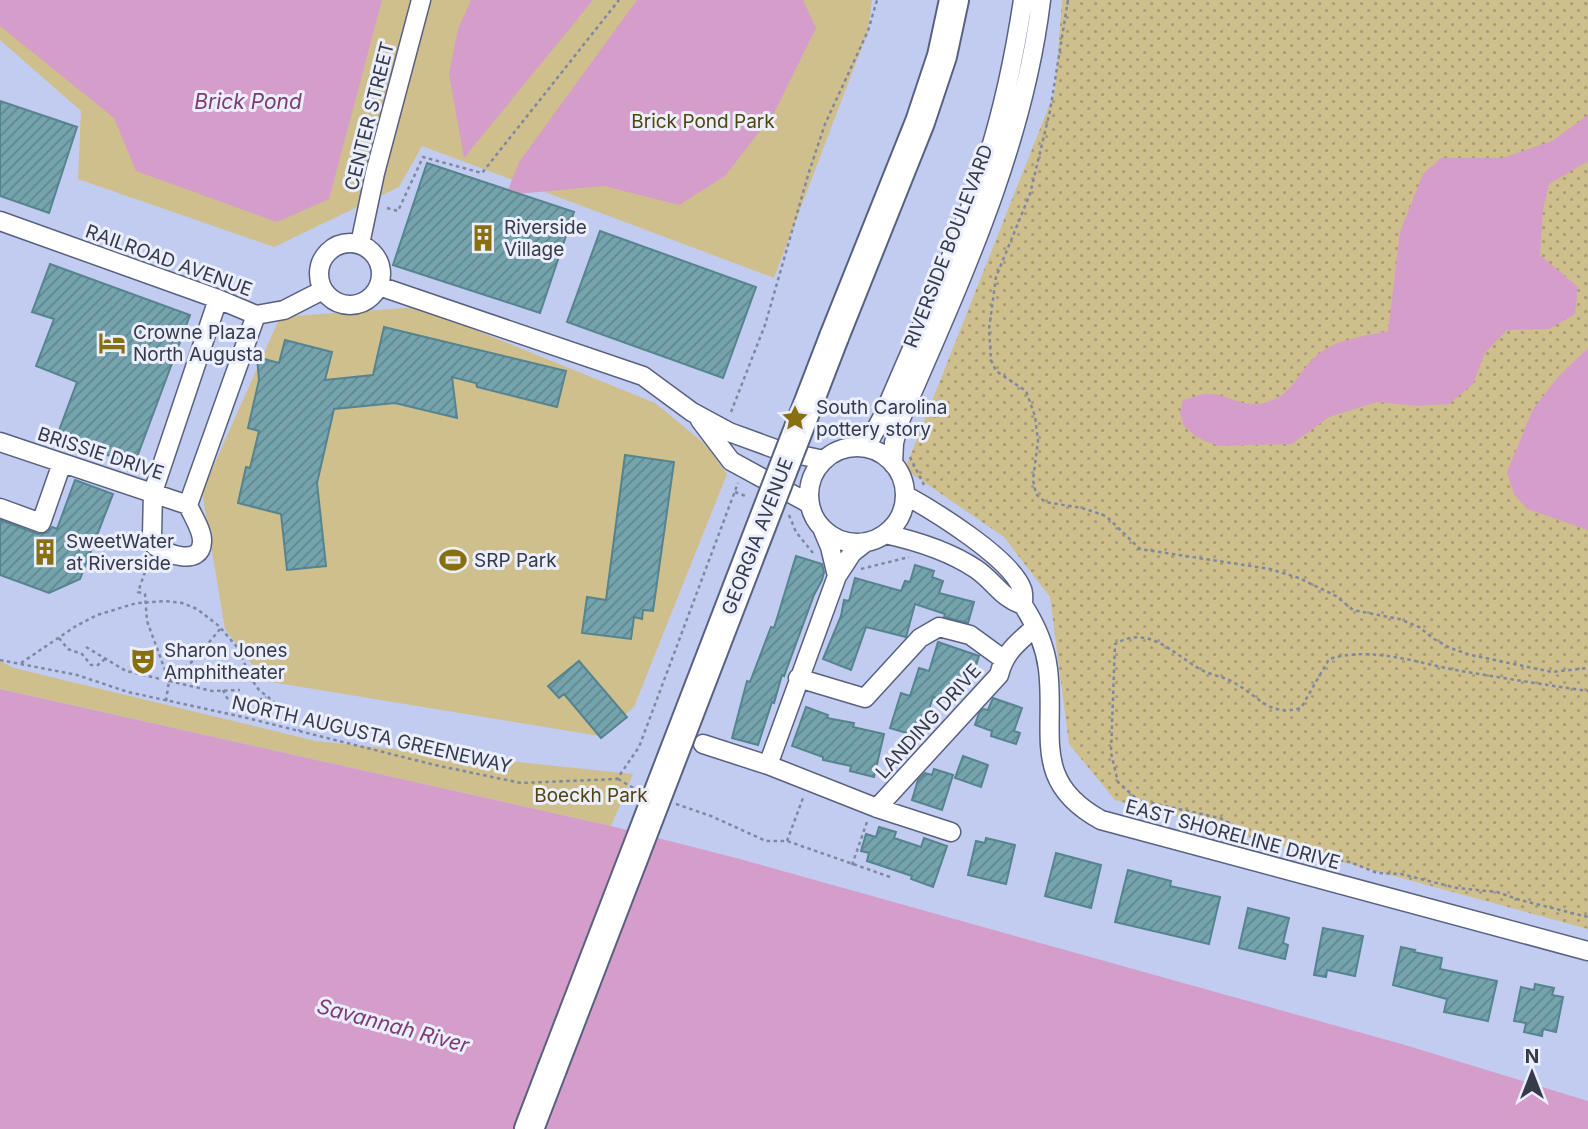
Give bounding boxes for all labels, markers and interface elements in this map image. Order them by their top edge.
street label: CENTER STREET [340,39,399,193]
water label: Brick Pond [194,89,302,114]
park label: Brick Pond Park [631,110,775,133]
street label: RIVERSIDE BOULEVARD [899,141,998,351]
place label: Riverside Village [504,216,587,261]
street label: RAILROAD AVENUE [82,220,255,301]
building icon: Riverside Village [468,223,498,253]
place label: Crowne Plaza North Augusta [133,321,263,366]
hotel icon: Crowne Plaza North Augusta [97,328,127,358]
place label: South Carolina pottery story [816,396,948,441]
place icon: South Carolina pottery story [780,403,810,433]
street label: BRISSIE DRIVE [35,422,167,485]
street label: GEORGIA AVENUE [717,454,798,618]
place label: SweetWater at Riverside [66,530,174,575]
building icon: SweetWater at Riverside [30,537,60,567]
sports icon: SRP Park [438,545,468,575]
place label: SRP Park [474,549,557,572]
place label: Sharon Jones Amphitheater [164,639,287,684]
theatre icon: Sharon Jones Amphitheater [128,646,158,676]
street label: LANDING DRIVE [871,659,986,783]
street label: NORTH AUGUSTA GREENEWAY [230,691,514,778]
park label: Boeckh Park [534,784,648,807]
street label: EAST SHORELINE DRIVE [1123,795,1343,874]
water label: Savannah River [314,993,473,1058]
north arrow [1497,1038,1567,1108]
text: N [1525,1045,1539,1068]

